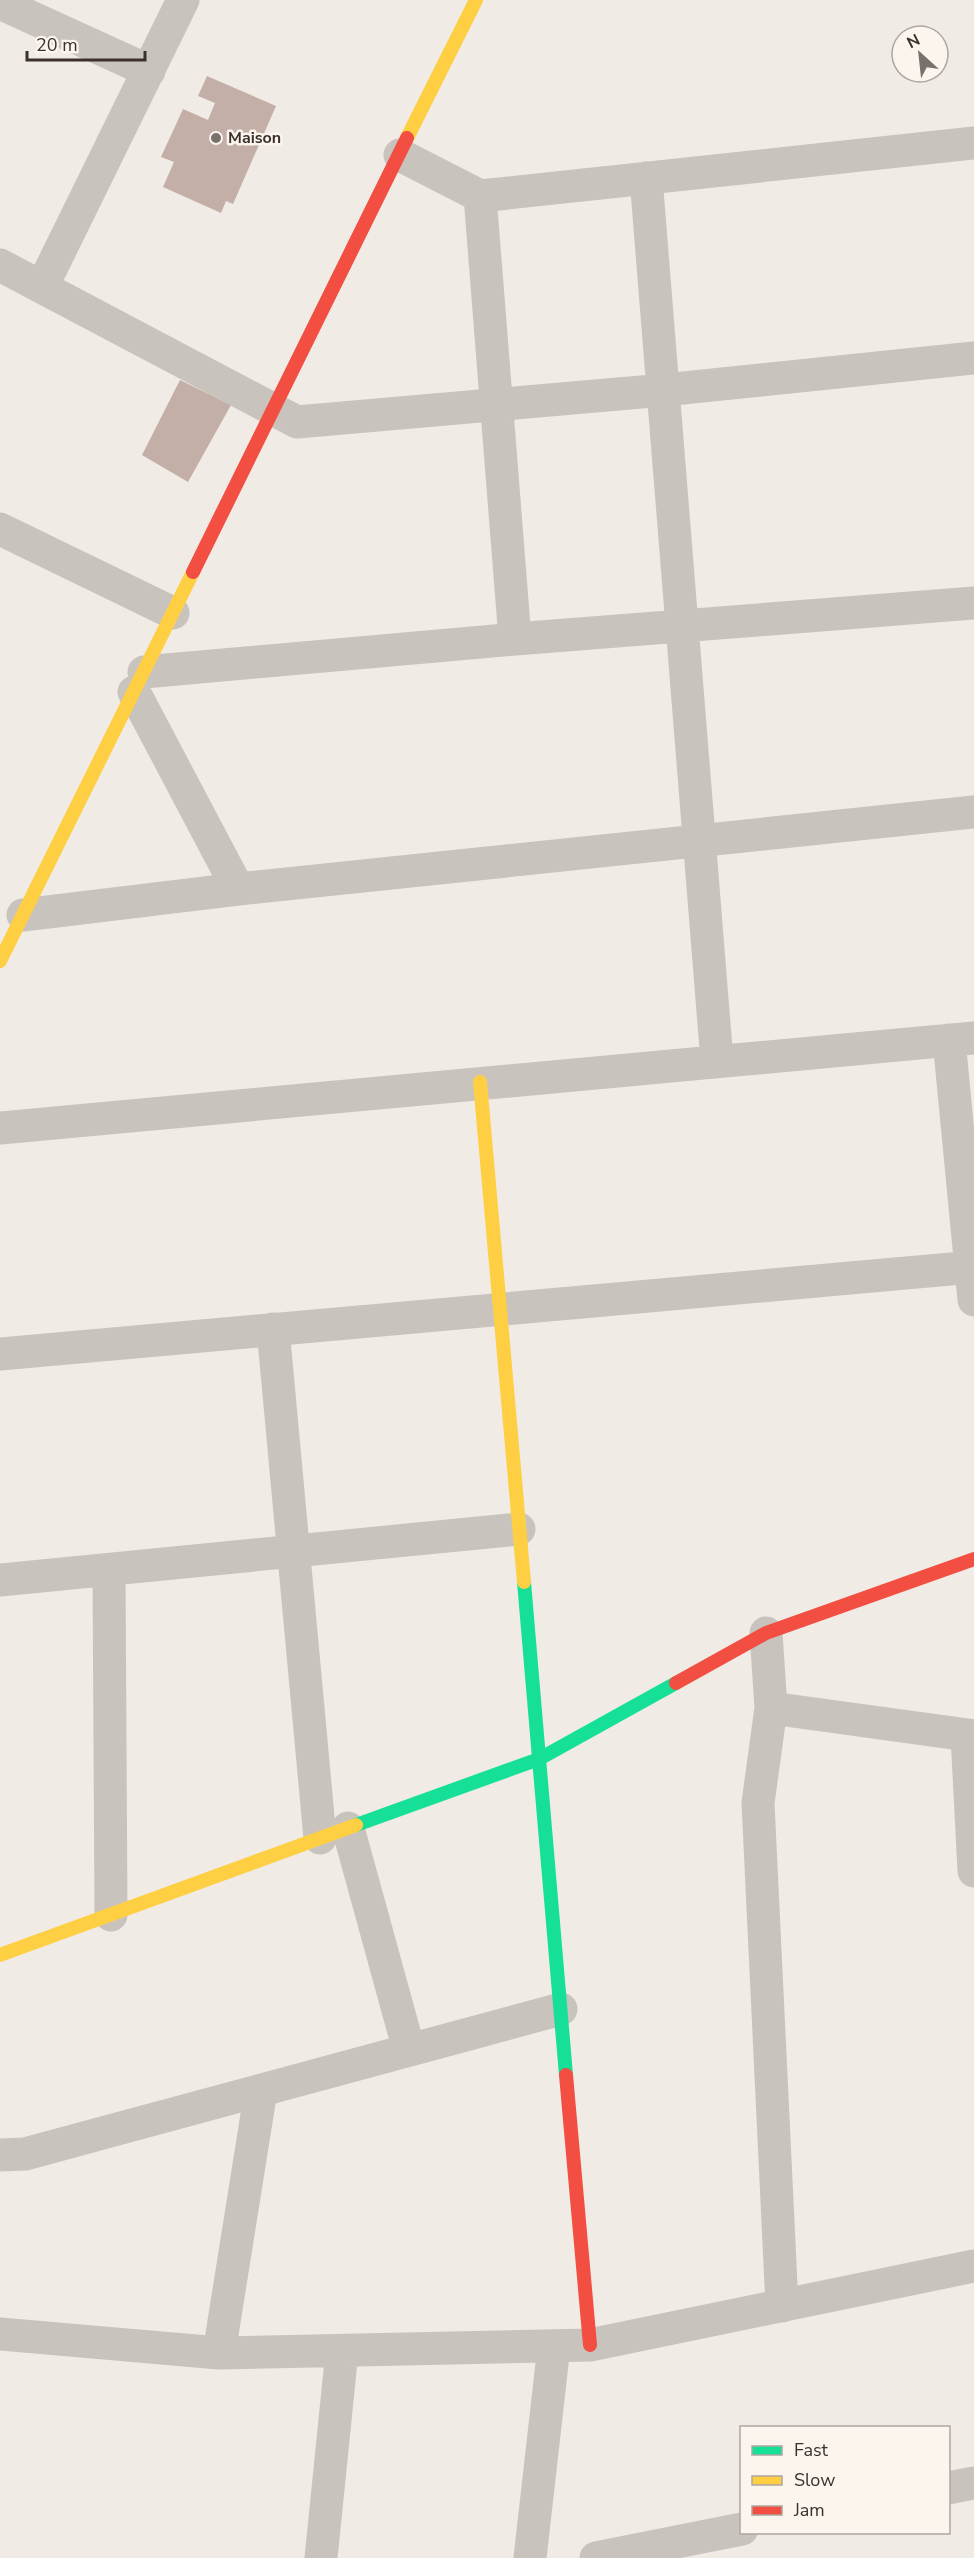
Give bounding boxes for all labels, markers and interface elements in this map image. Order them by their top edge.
scale bar [27,24,146,62]
north arrow [890,24,950,84]
text: N [903,29,924,54]
text: 20 m [36,33,78,57]
place label: Maison [228,127,281,149]
marker: Maison [209,131,223,145]
legend [740,2426,950,2534]
text: Fast [794,2438,829,2462]
text: Slow [794,2468,835,2492]
text: Jam [793,2498,825,2522]

